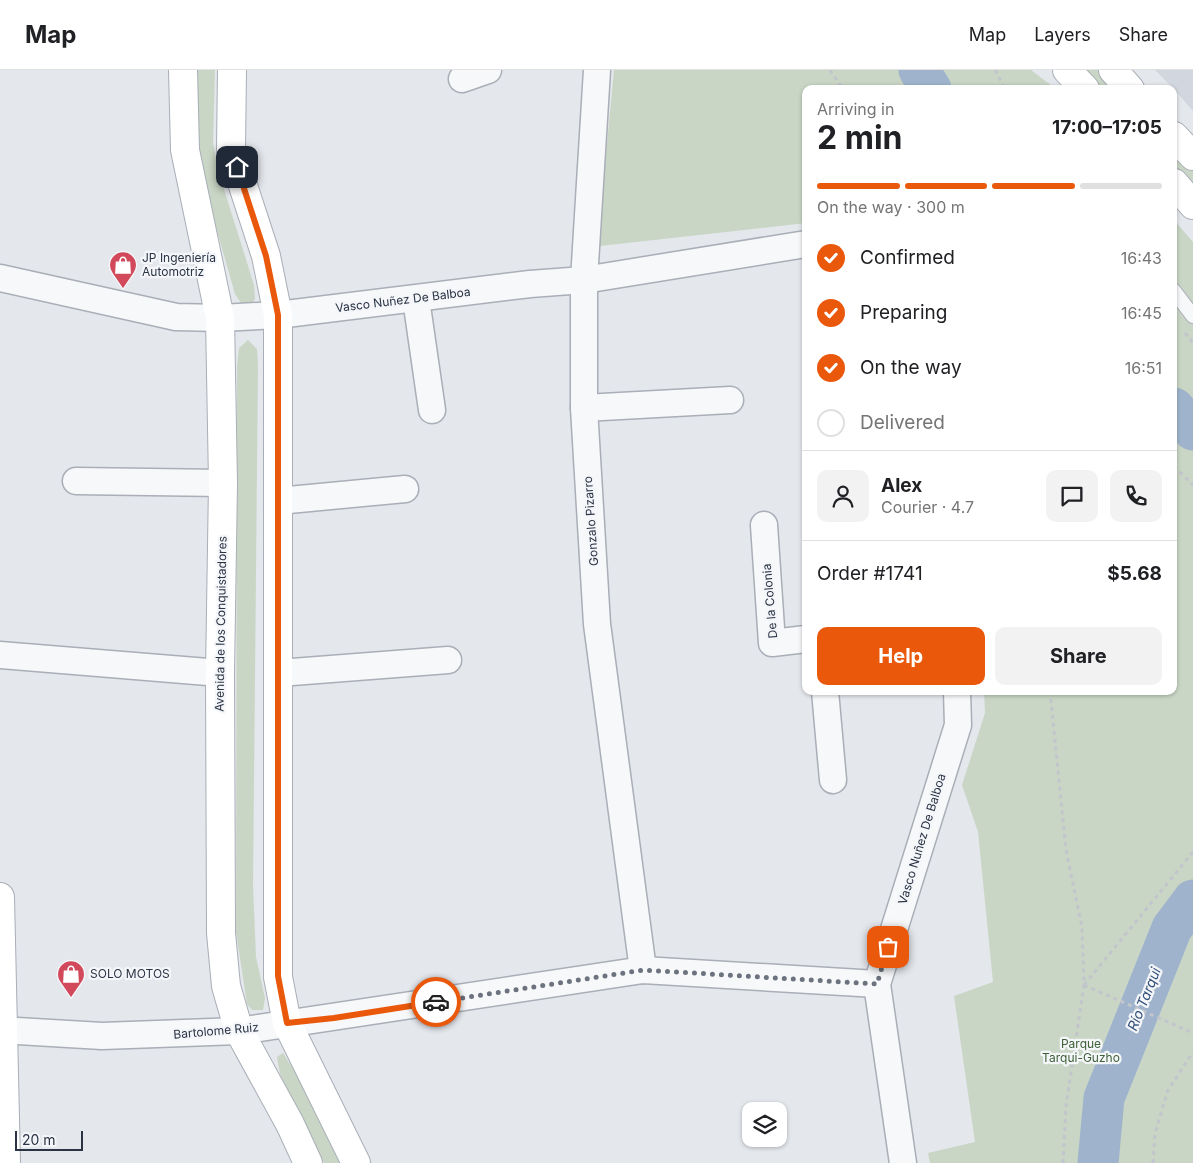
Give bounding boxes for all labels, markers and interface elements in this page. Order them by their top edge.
text: Map [25,20,76,49]
text: Map [969,24,1006,45]
text: Layers [1034,24,1091,45]
text: Share [1119,24,1168,45]
text: Arriving in [817,99,894,119]
text: 17:00–17:05 [1052,116,1162,139]
text: 2 min [817,118,903,157]
pin [216,146,258,188]
icon: home [223,153,251,181]
text: On the way · 300 m [817,197,965,217]
icon: check [817,244,845,272]
text: Confirmed [860,246,955,269]
text: 16:43 [1121,248,1162,268]
shop icon: JP Ingeniería Automotriz [108,250,138,289]
place label: JP Ingeniería Automotriz [142,250,216,279]
street label: Vasco Nuñez De Balboa [334,284,471,315]
icon: check [817,299,845,327]
text: Preparing [860,301,947,324]
text: 16:45 [1121,303,1162,323]
icon: check [817,354,845,382]
text: On the way [860,356,962,379]
text: 16:51 [1125,358,1162,378]
text: Delivered [860,411,945,434]
button: person [817,470,869,522]
button: chat [1046,470,1098,522]
button: phone [1110,470,1162,522]
text: Alex [881,474,922,497]
street label: Gonzalo Pizarro [580,476,601,567]
text: Courier · 4.7 [881,497,974,517]
street label: Avenida de los Conquistadores [211,536,230,712]
text: Order #1741 [817,562,923,585]
text: $5.68 [1107,562,1162,585]
street label: De la Colonia [759,563,780,639]
button: Help [817,627,985,685]
button: Share [995,627,1162,685]
street label: Vasco Nuñez De Balboa [894,772,949,906]
pin [867,926,909,968]
icon: bag [874,933,902,961]
shop icon: SOLO MOTOS [56,959,86,998]
water label: Río Tarqui [1123,964,1164,1033]
place label: SOLO MOTOS [90,966,170,981]
courier [411,977,461,1027]
icon: car [422,988,450,1016]
street label: Bartolome Ruiz [173,1019,259,1042]
park label: Parque Tarqui-Guzho [1042,1036,1120,1065]
map controls [742,1102,787,1147]
button: layers [742,1102,787,1147]
scale bar [15,1128,82,1151]
text: 20 m [22,1131,56,1148]

